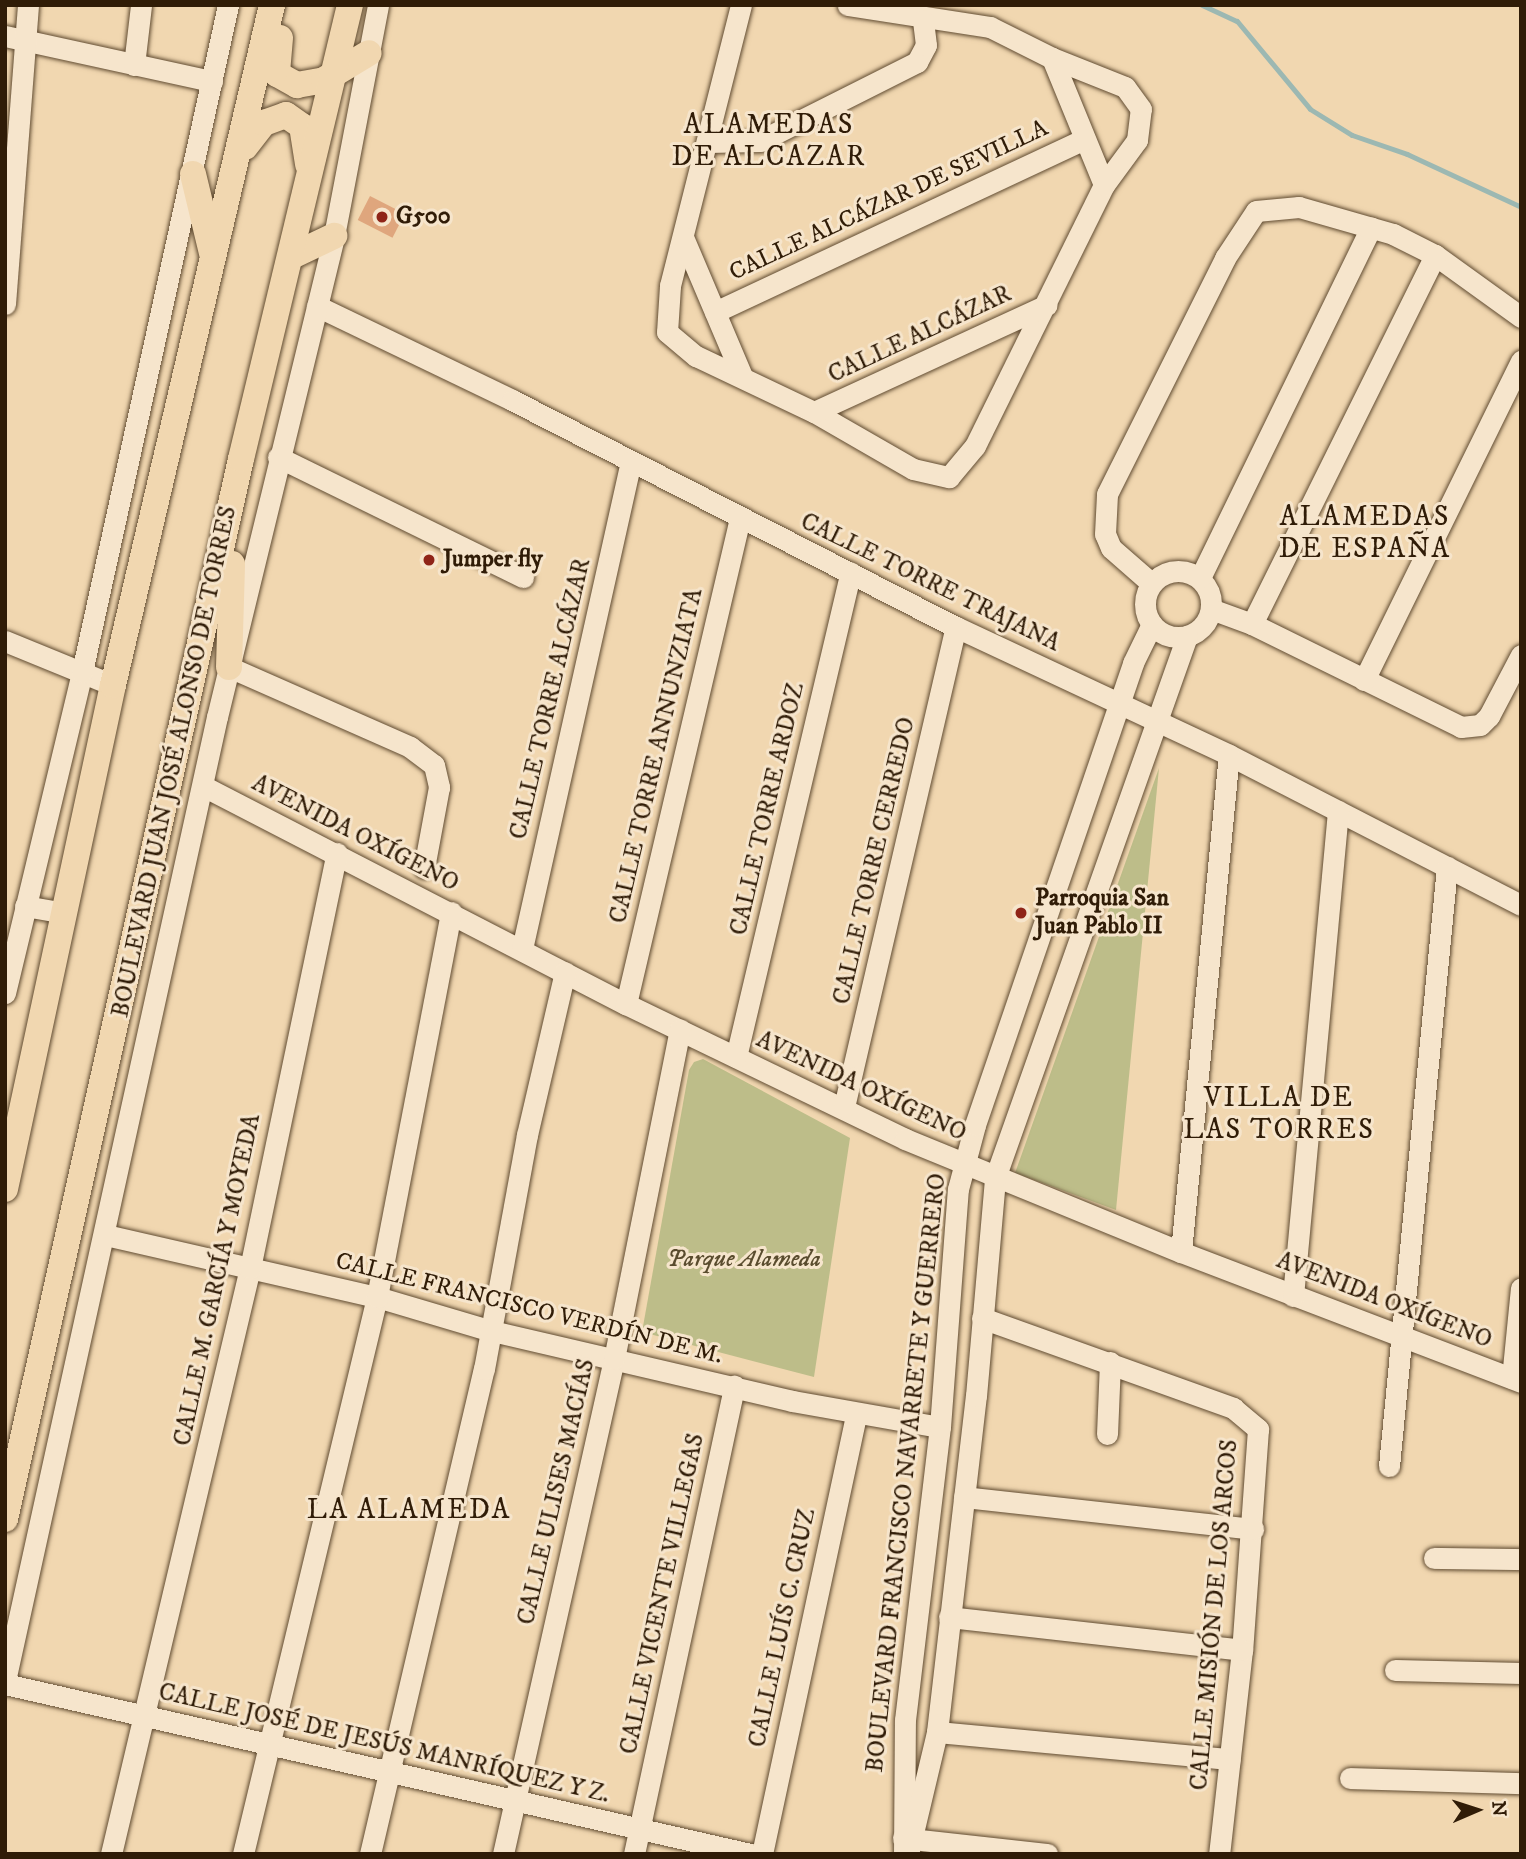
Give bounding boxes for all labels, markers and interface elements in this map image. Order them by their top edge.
district label: ALAMEDAS DE ALCAZAR [673,108,865,174]
street label: CALLE ALCÁZAR DE SEVILLA [725,114,1053,288]
place label: G500 [396,203,451,231]
marker: G500 [374,209,390,225]
street label: CALLE ALCÁZAR [824,280,1016,390]
district label: ALAMEDAS DE ESPAÑA [1280,500,1450,566]
street label: BOULEVARD JUAN JOSÉ ALONSO DE TORRES [107,504,243,1020]
street label: CALLE TORRE TRAJANA [796,508,1064,658]
place label: Jumper fly [443,546,543,574]
marker: Jumper fly [421,552,437,568]
street label: CALLE TORRE ALCÁZAR [505,556,597,842]
street label: CALLE TORRE ANNUNZIATA [604,586,710,926]
street label: CALLE TORRE ARDOZ [725,680,811,938]
street label: CALLE TORRE CERREDO [828,715,922,1007]
street label: AVENIDA OXÍGENO [247,769,463,899]
place label: Parroquia San Juan Pablo II [1035,885,1169,941]
marker: Parroquia San Juan Pablo II [1013,905,1029,921]
street label: AVENIDA OXÍGENO [751,1026,971,1148]
district label: VILLA DE LAS TORRES [1184,1081,1374,1147]
street label: CALLE M. GARCÍA Y MOYEDA [169,1111,267,1449]
street label: BOULEVARD FRANCISCO NAVARRETE Y GUERRERO [861,1172,953,1774]
park label: Parque Alameda [667,1246,821,1274]
street label: CALLE FRANCISCO VERDÍN DE M. [333,1247,725,1371]
street label: AVENIDA OXÍGENO [1272,1247,1496,1355]
street label: CALLE ULISES MACÍAS [512,1356,602,1628]
street label: CALLE VICENTE VILLEGAS [615,1431,711,1757]
street label: CALLE MISIÓN DE LOS ARCOS [1185,1438,1245,1792]
district label: LA ALAMEDA [308,1493,510,1527]
street label: CALLE LUÍS C. CRUZ [744,1506,822,1750]
street label: CALLE JOSÉ DE JESÚS MANRÍQUEZ Y Z. [156,1678,612,1810]
north arrow [1442,1775,1512,1845]
text: N [1487,1800,1510,1817]

